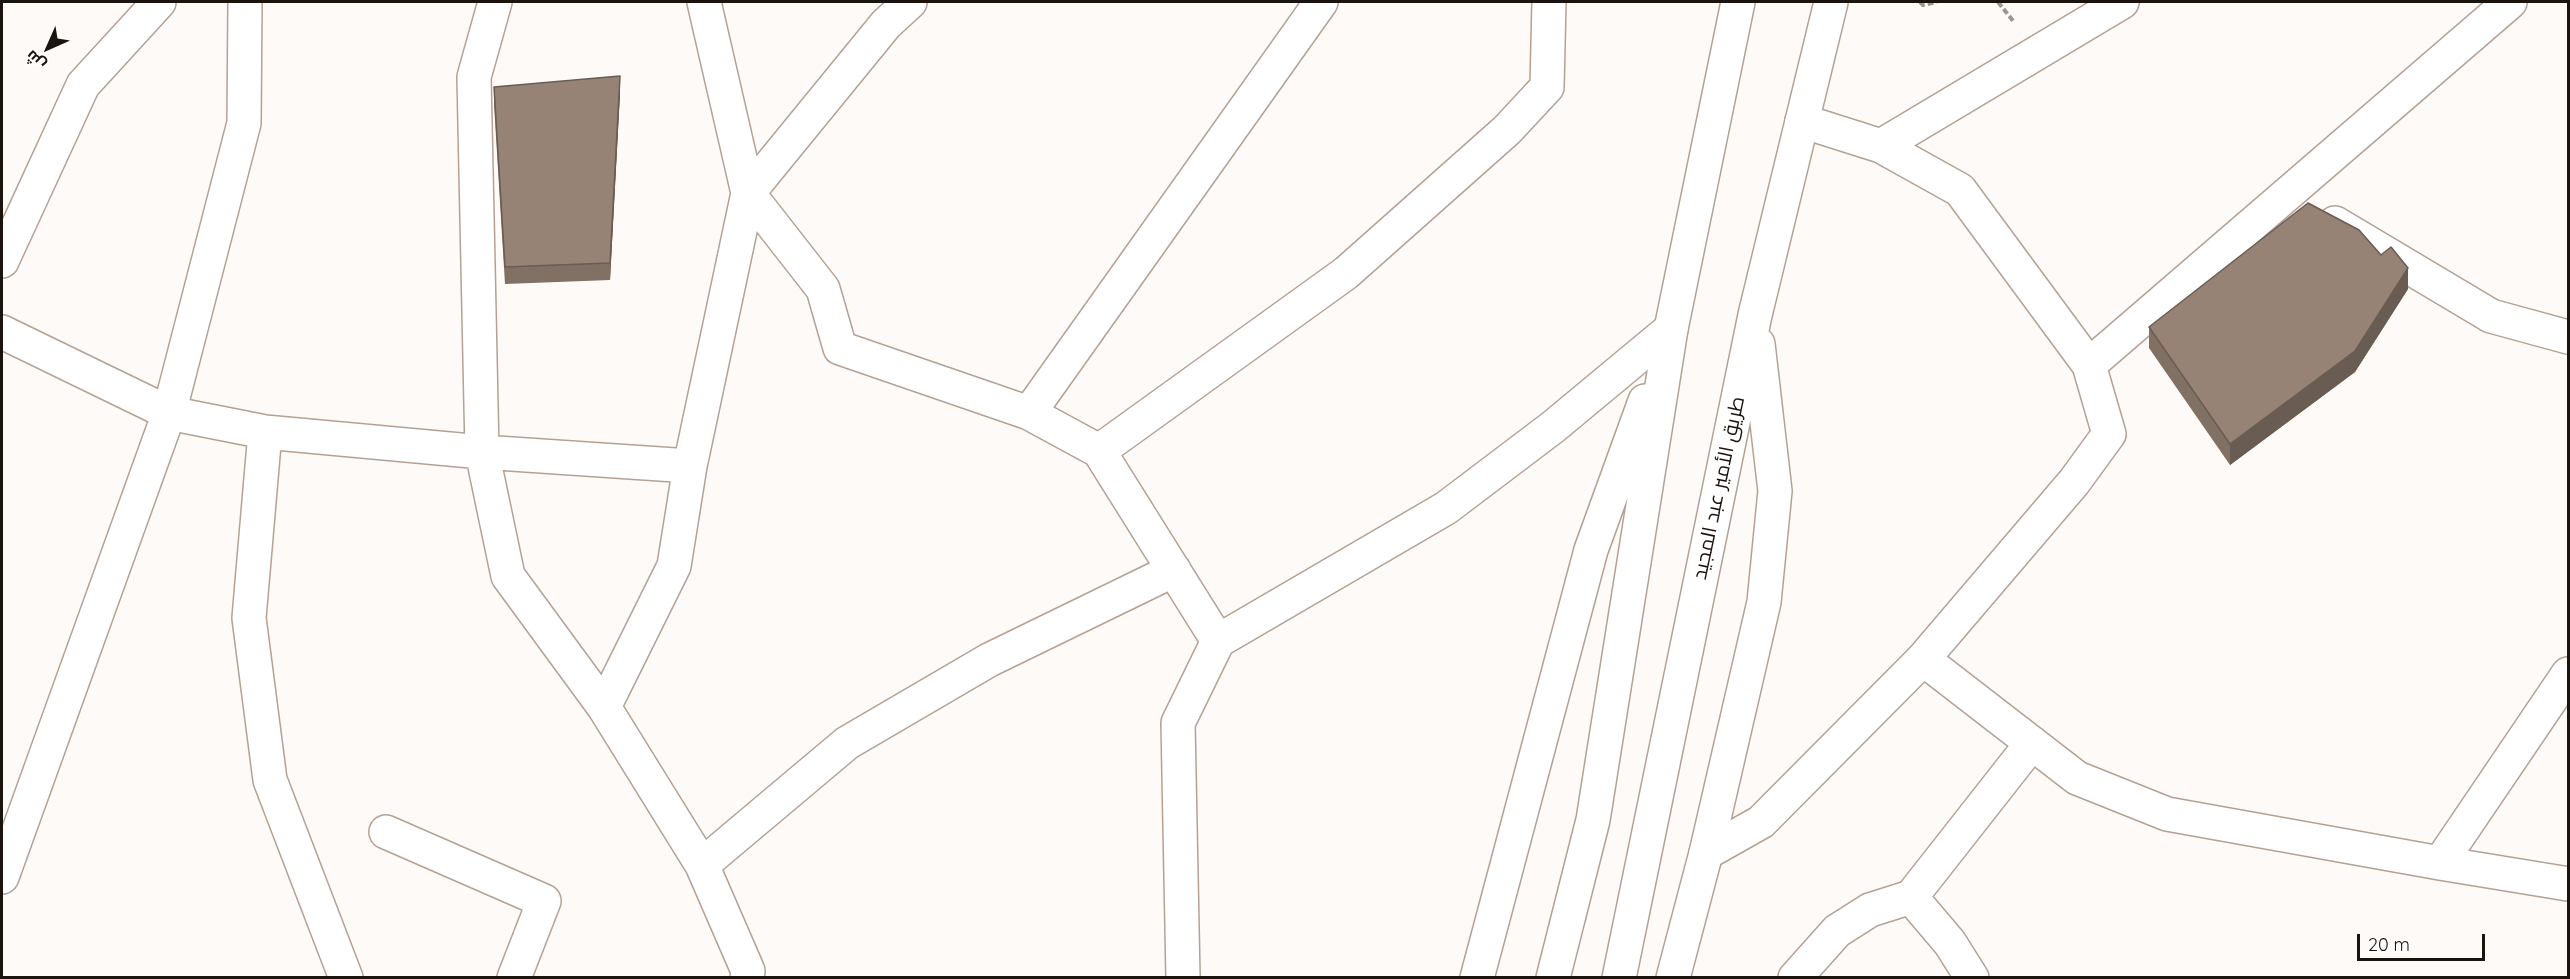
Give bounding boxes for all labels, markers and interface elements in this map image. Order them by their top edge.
north arrow [18,18,78,78]
text: ش [21,46,50,75]
street label: طريق الأمير عبد المجيد [1688,394,1750,582]
scale bar [2360,922,2488,960]
text: 20 m [2368,933,2410,956]

